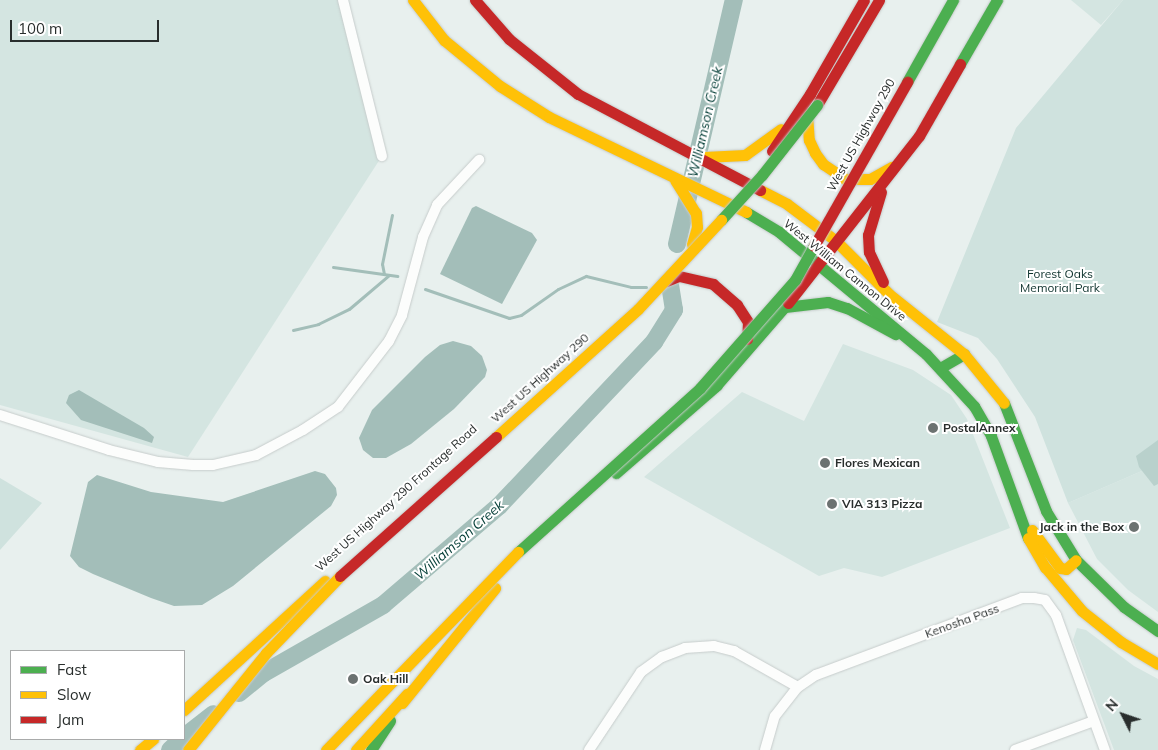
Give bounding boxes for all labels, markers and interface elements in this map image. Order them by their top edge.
scale bar [12,10,161,42]
text: 100 m [18,19,62,38]
water label: Williamson Creek [684,65,726,179]
street label: West US Highway 290 [824,76,898,194]
street label: West William Cannon Drive [781,216,909,324]
park label: Forest Oaks Memorial Park [1020,267,1100,295]
street label: West US Highway 290 [488,330,592,426]
place label: PostalAnnex [943,421,1015,435]
street label: West US Highway 290 Frontage Road [312,422,480,574]
marker: PostalAnnex [927,422,939,434]
place label: Flores Mexican [835,456,920,470]
marker: Flores Mexican [819,457,831,469]
water label: Williamson Creek [411,496,507,584]
place label: VIA 313 Pizza [842,497,922,511]
marker: VIA 313 Pizza [826,498,838,510]
place label: Jack in the Box [1039,520,1124,534]
marker: Jack in the Box [1128,521,1140,533]
street label: Kenosha Pass [923,601,1001,641]
legend [10,650,185,740]
text: Fast [57,660,87,679]
place label: Oak Hill [363,672,408,686]
marker: Oak Hill [347,673,359,685]
text: Slow [57,685,91,704]
north arrow [1098,690,1148,740]
text: N [1101,695,1122,715]
text: Jam [57,710,84,729]

